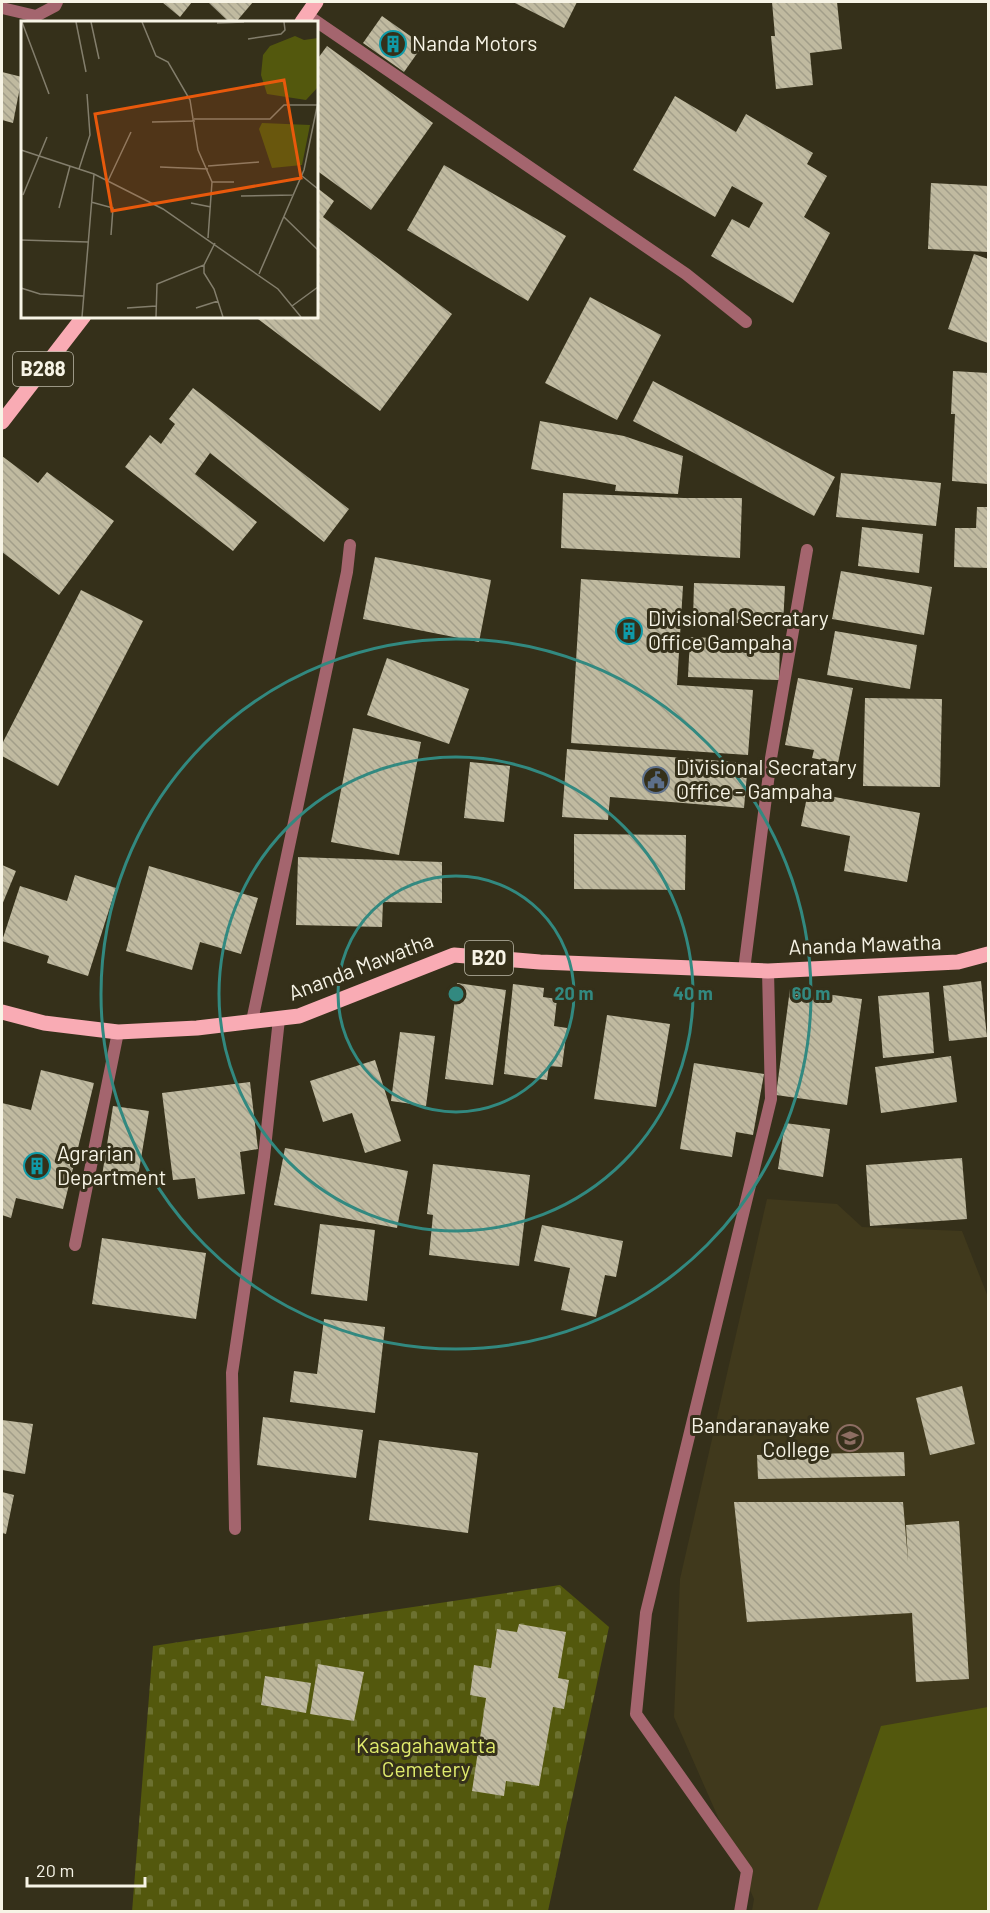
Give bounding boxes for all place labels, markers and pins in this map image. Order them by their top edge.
building icon: Nanda Motors [378,29,408,59]
place label: Nanda Motors [412,30,537,55]
place label: Divisional Secratary Office Gampaha [648,605,829,654]
building icon: Divisional Secratary Office Gampaha [614,616,644,646]
place label: Divisional Secratary Office - Gampaha [676,754,857,803]
public building icon: Divisional Secratary Office - Gampaha [641,765,671,795]
centre of rings [446,984,466,1004]
place label: Agrarian Department [57,1140,166,1189]
building icon: Agrarian Department [22,1151,52,1181]
place label: Bandaranayake College [691,1412,830,1461]
school or university icon: Bandaranayake College [835,1423,865,1453]

